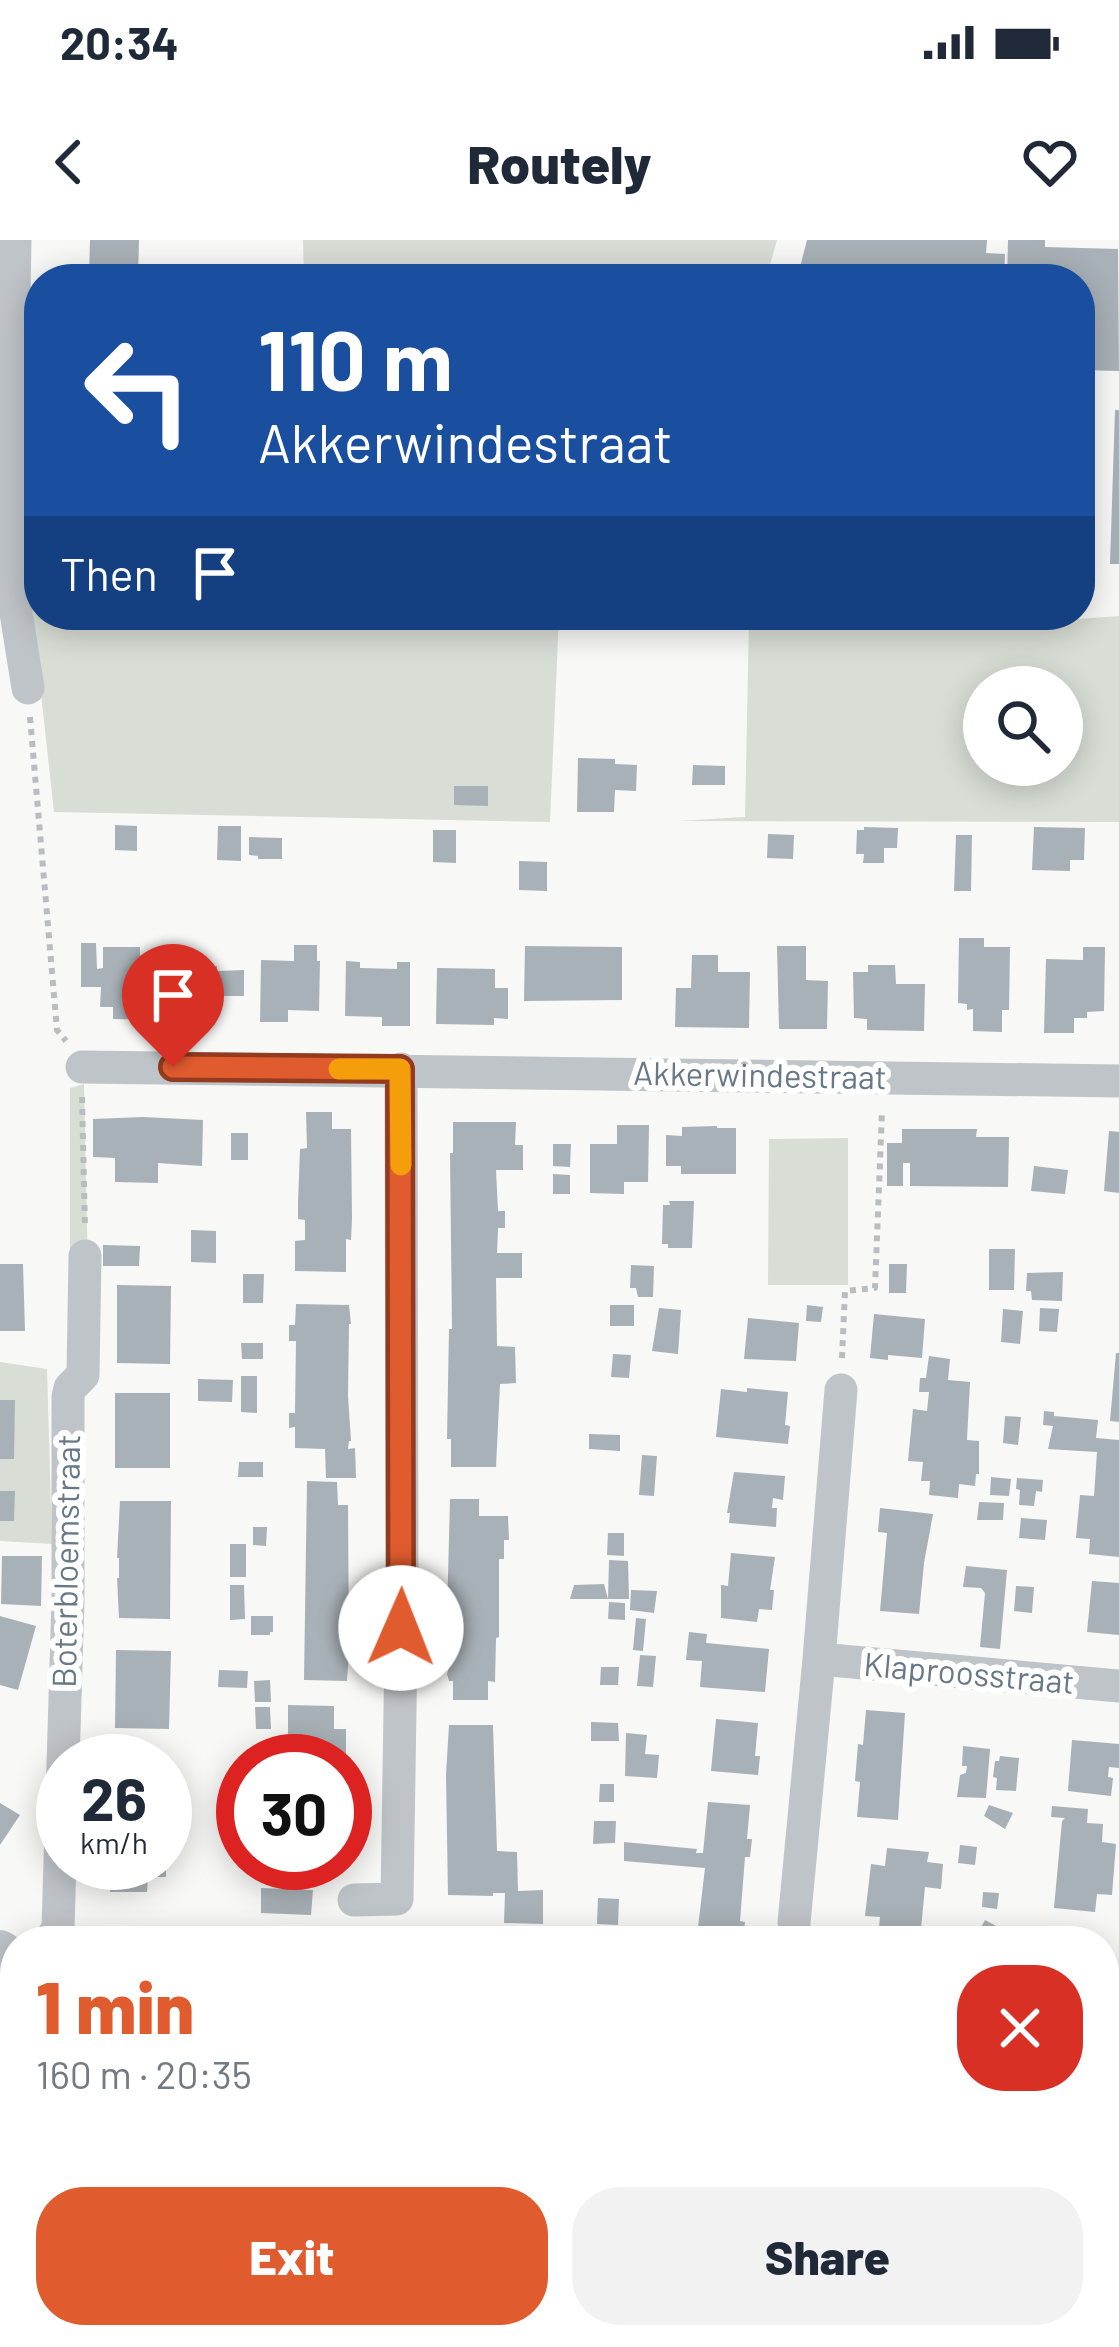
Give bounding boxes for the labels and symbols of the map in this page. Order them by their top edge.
pin [122,944,224,1067]
street label: Akkerwindestraat [633,1052,887,1096]
street label: Boterbloemstraat [43,1434,87,1688]
position arrow [338,1565,464,1691]
street label: Klaproosstraat [862,1643,1076,1701]
speed limit sign: 30 [216,1734,372,1890]

